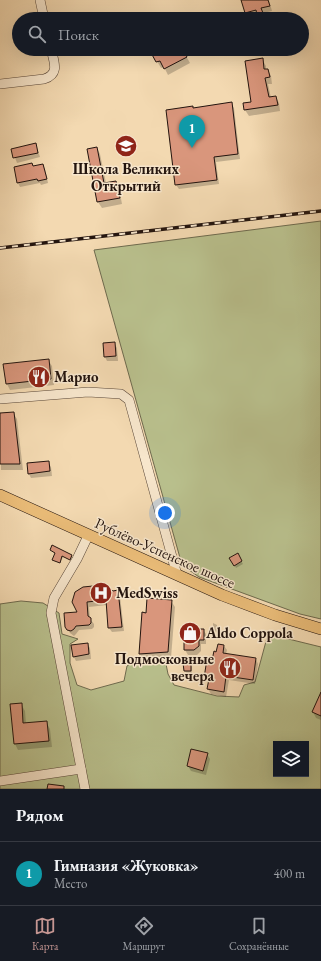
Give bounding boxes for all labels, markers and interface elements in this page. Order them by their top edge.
search box [12,12,309,56]
icon: search [26,23,48,45]
text: Поиск [58,25,99,44]
pin: 1 [179,115,205,148]
school or university icon: Школа Великих Открытий [113,133,139,159]
place label: Школа Великих Открытий [73,159,180,195]
restaurant icon: Марио [26,364,52,390]
place label: Марио [54,367,99,386]
your location [155,503,175,523]
street label: Рублёво-Успенское шоссе [92,513,238,592]
hospital icon: MedSwiss [88,580,114,606]
place label: MedSwiss [116,583,178,602]
shop icon: Aldo Coppola [177,620,203,646]
place label: Aldo Coppola [205,623,293,642]
place label: Подмосковные вечера [115,649,214,685]
restaurant icon: Подмосковные вечера [217,655,243,681]
map controls [273,741,309,777]
button: layers [273,741,309,777]
text: Рядом [16,804,64,826]
text: Гимназия «Жуковка» [54,856,198,875]
text: 1 [26,865,32,882]
text: 400 m [274,865,305,882]
text: Место [54,875,87,892]
tab: Карта [32,915,58,953]
tab: Маршрут [123,915,165,953]
tab: Сохранённые [229,915,289,953]

